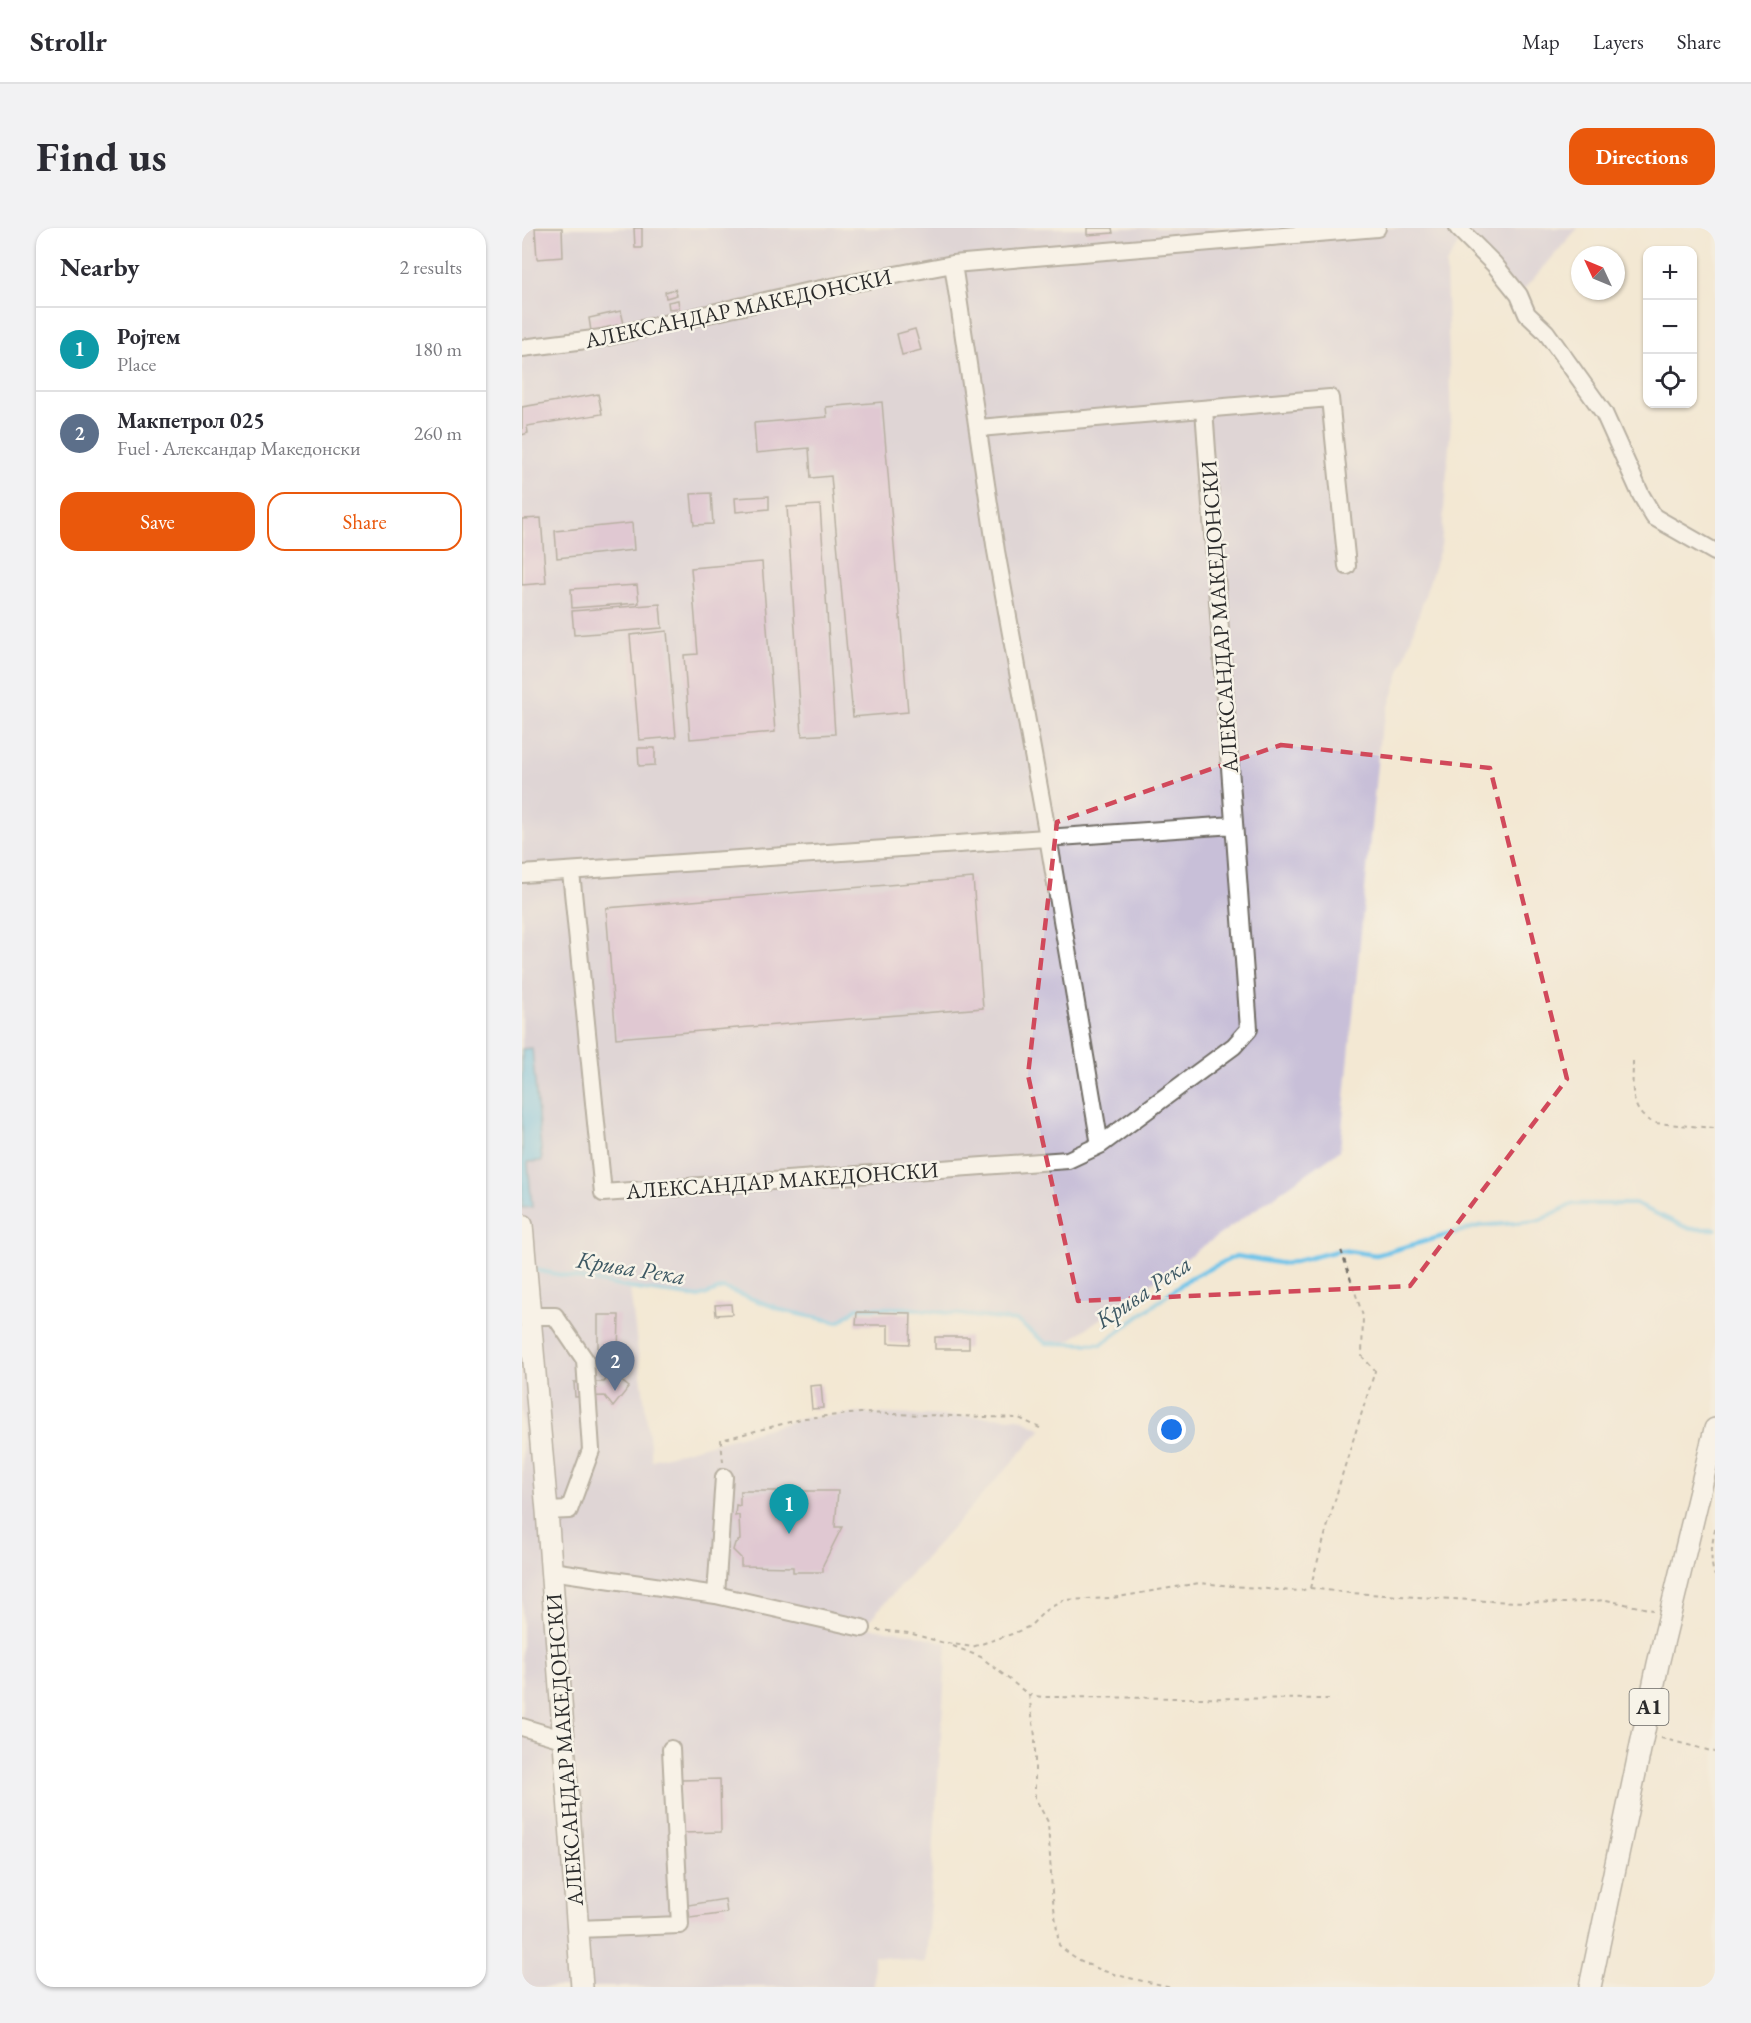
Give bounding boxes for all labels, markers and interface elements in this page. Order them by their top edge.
text: Strollr [30,23,107,59]
text: Map [1522,28,1560,55]
text: Layers [1593,28,1644,55]
text: Share [1677,28,1721,55]
button: Directions [1569,128,1715,185]
text: Find us [36,129,167,184]
north arrow [1571,246,1625,300]
map controls [1643,246,1697,408]
button: + [1643,246,1697,300]
text: Nearby [60,250,140,284]
text: 2 results [399,254,462,280]
street label: АЛЕКСАНДАР МАКЕДОНСКИ [581,262,894,355]
button: − [1643,300,1697,354]
text: Ројтем [117,322,181,351]
text: 1 [74,336,85,362]
text: 180 m [414,336,462,362]
text: Place [117,351,156,377]
button: locate [1643,354,1697,408]
text: Макпетрол 025 [117,406,265,435]
text: 2 [74,420,85,446]
text: 260 m [414,420,462,446]
text: Fuel · Александар Македонски [117,435,360,461]
street label: АЛЕКСАНДАР МАКЕДОНСКИ [1194,460,1245,775]
button: Save [60,492,255,551]
button: Share [267,492,462,551]
street label: АЛЕКСАНДАР МАКЕДОНСКИ [624,1155,939,1206]
water label: Крива Река [573,1243,688,1291]
water label: Крива Река [1088,1248,1197,1336]
pin: 2 [596,1342,634,1391]
your location [1157,1415,1186,1444]
pin: 1 [770,1484,808,1534]
street label: АЛЕКСАНДАР МАКЕДОНСКИ [539,1593,590,1908]
road number: A1 [1630,1689,1668,1725]

